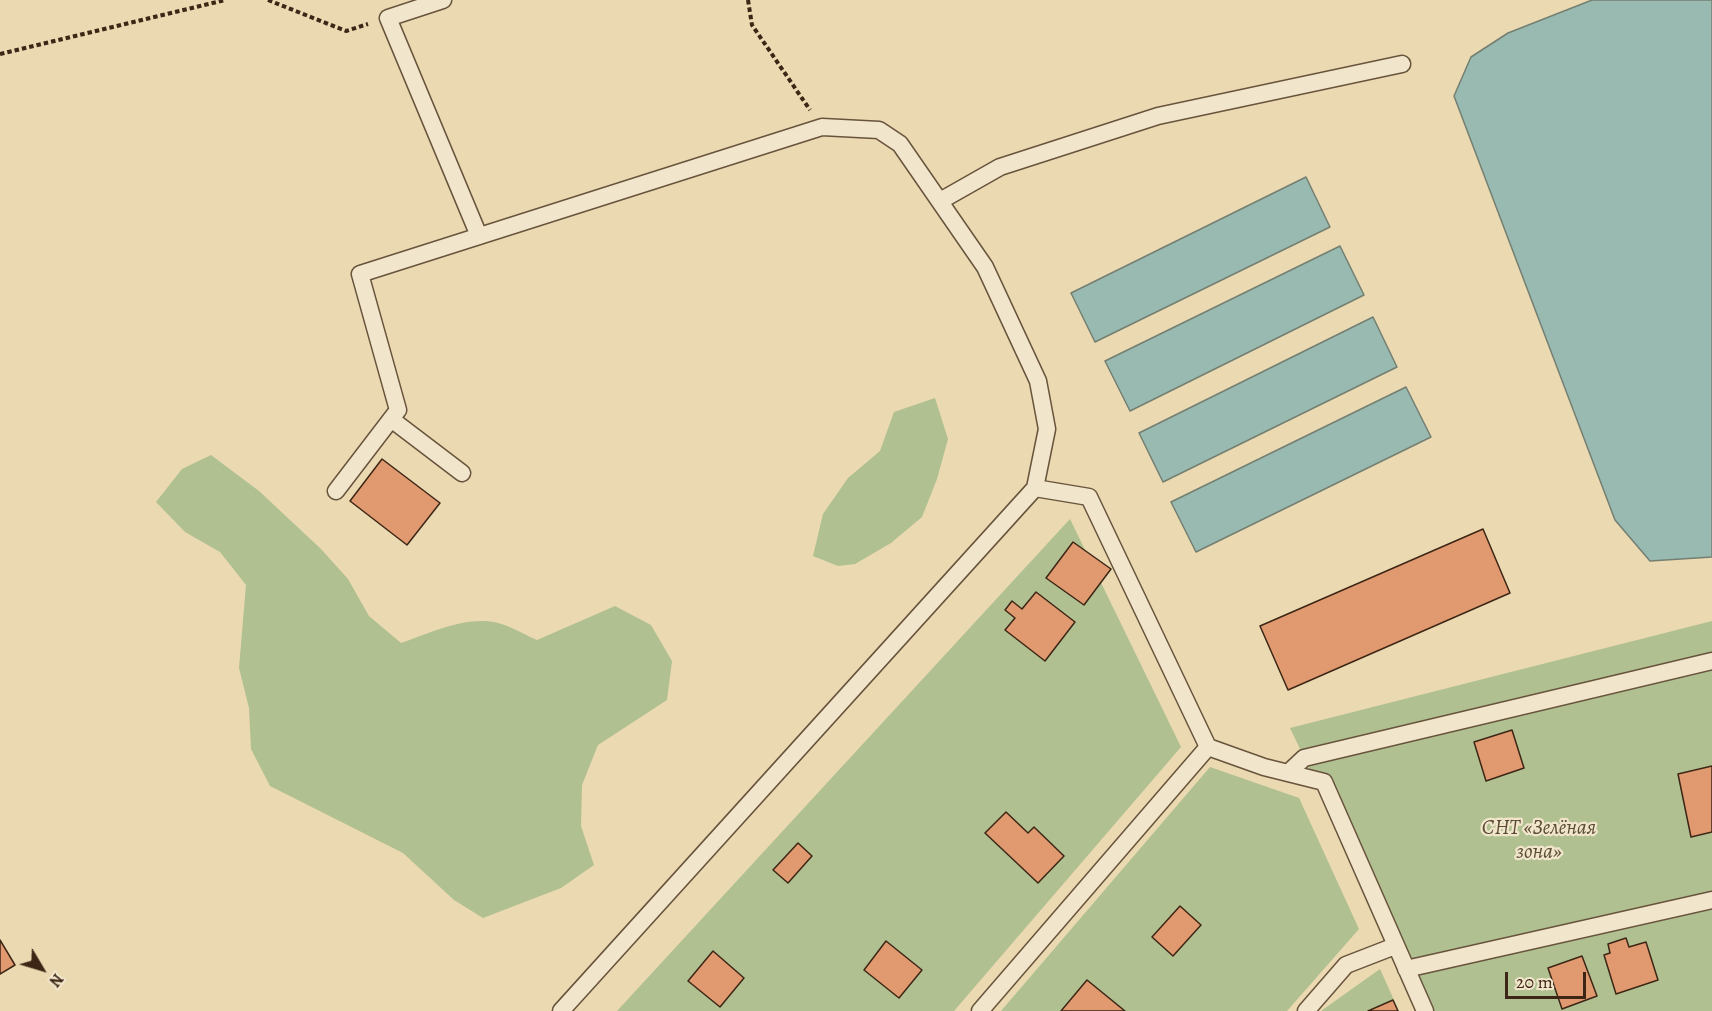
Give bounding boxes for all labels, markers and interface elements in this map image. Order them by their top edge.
park label: СНТ «Зелёная зона» [1482,816,1596,866]
north arrow [12,939,72,999]
scale bar [1508,960,1589,998]
text: N [44,969,68,991]
text: 20 m [1516,970,1553,994]

